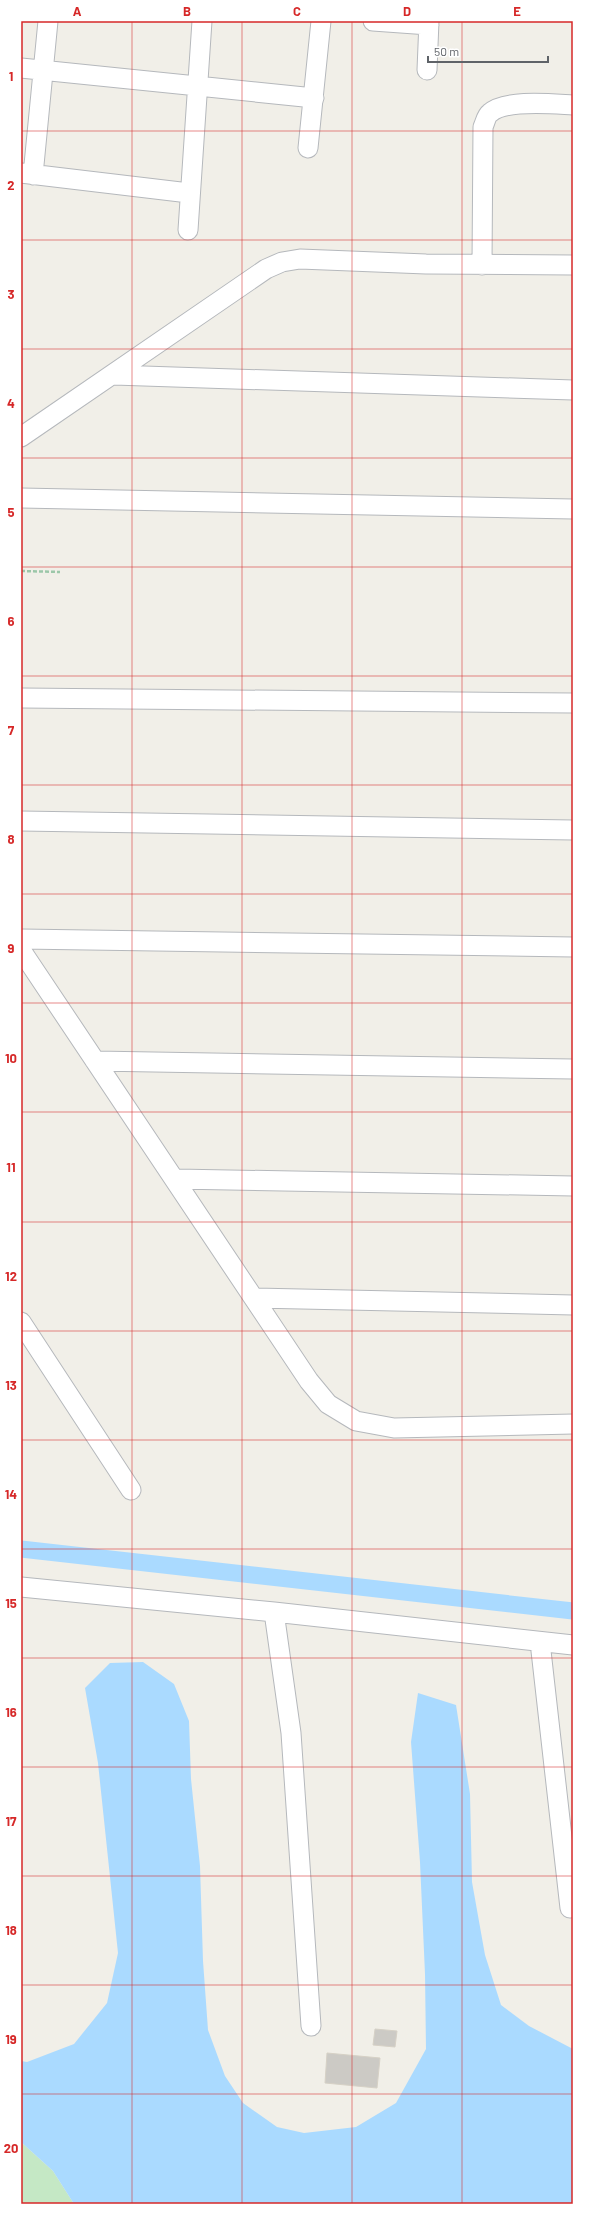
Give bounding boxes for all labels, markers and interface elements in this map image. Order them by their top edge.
text: A [73,3,82,19]
text: B [183,3,191,19]
text: C [293,3,301,19]
text: D [403,3,411,19]
text: E [513,3,521,19]
scale bar [428,38,548,64]
text: 50 m [434,44,459,58]
text: 1 [9,68,13,84]
text: 2 [7,177,15,193]
text: 3 [7,286,15,302]
text: 4 [7,395,15,411]
text: 5 [7,504,15,520]
text: 6 [8,613,15,629]
text: 7 [8,722,15,738]
text: 8 [7,831,15,847]
text: 9 [8,940,15,956]
text: 10 [5,1050,17,1066]
text: 11 [6,1159,16,1175]
text: 12 [5,1268,17,1284]
text: 13 [5,1377,17,1393]
text: 14 [5,1486,17,1502]
text: 15 [5,1595,17,1611]
text: 16 [5,1704,17,1720]
text: 17 [5,1813,17,1829]
text: 18 [5,1922,17,1938]
text: 19 [5,2031,17,2047]
text: 20 [4,2140,18,2156]

